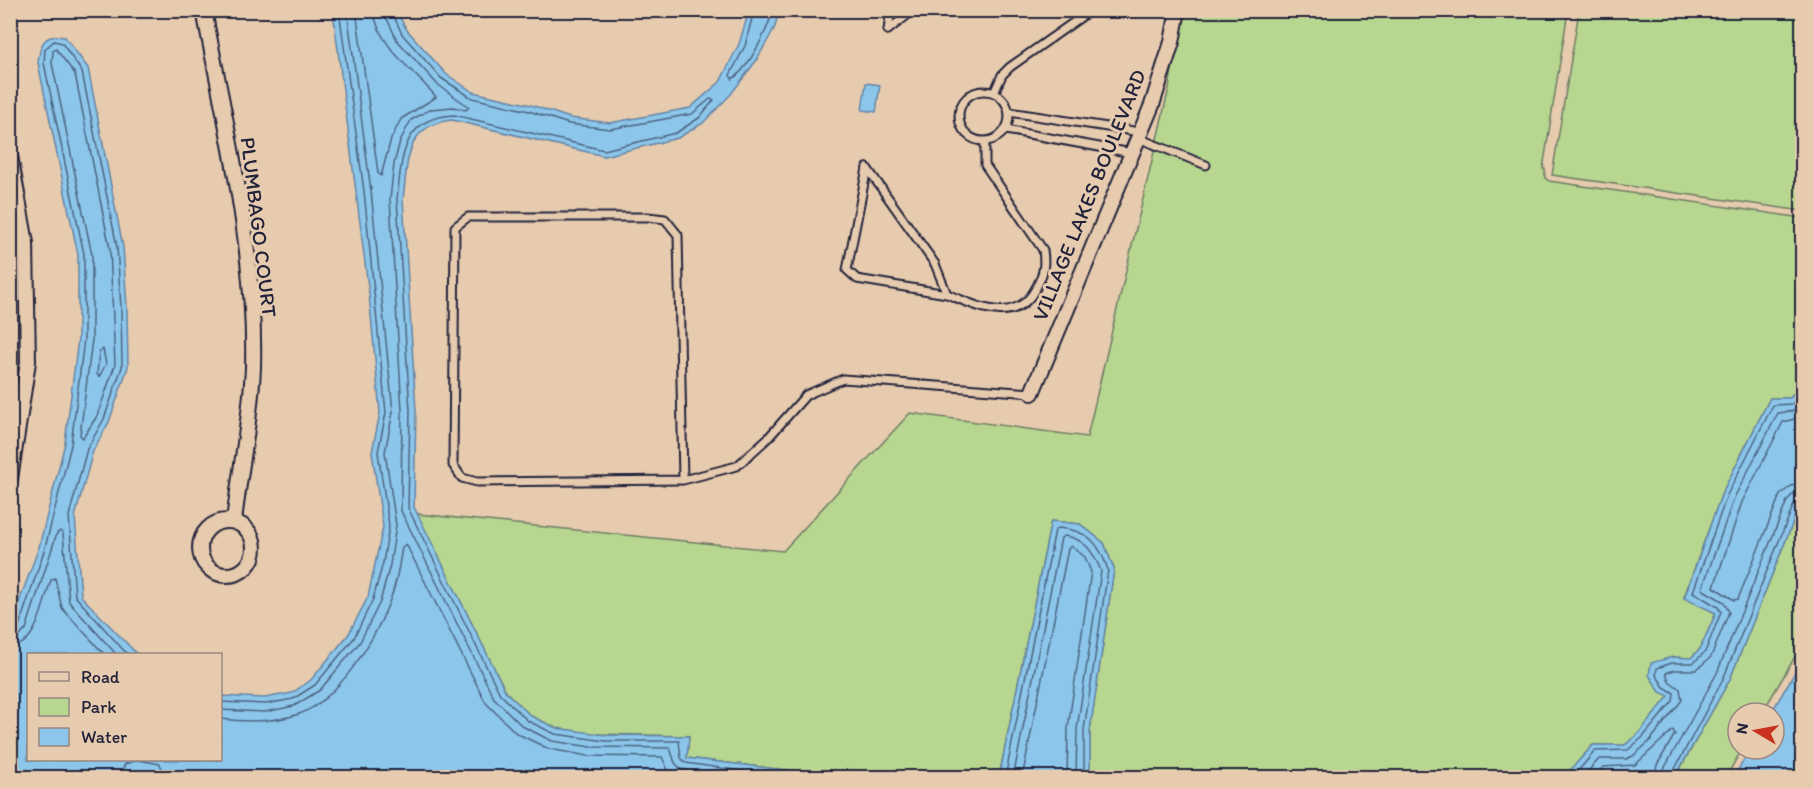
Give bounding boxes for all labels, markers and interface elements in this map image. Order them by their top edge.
street label: VILLAGE LAKES BOULEVARD [1027,66,1151,324]
street label: PLUMBAGO COURT [236,135,282,319]
legend [27,653,222,761]
text: Road [81,666,120,688]
text: Park [81,696,116,718]
north arrow [1726,701,1786,761]
text: N [1731,722,1752,735]
text: Water [81,726,127,748]

